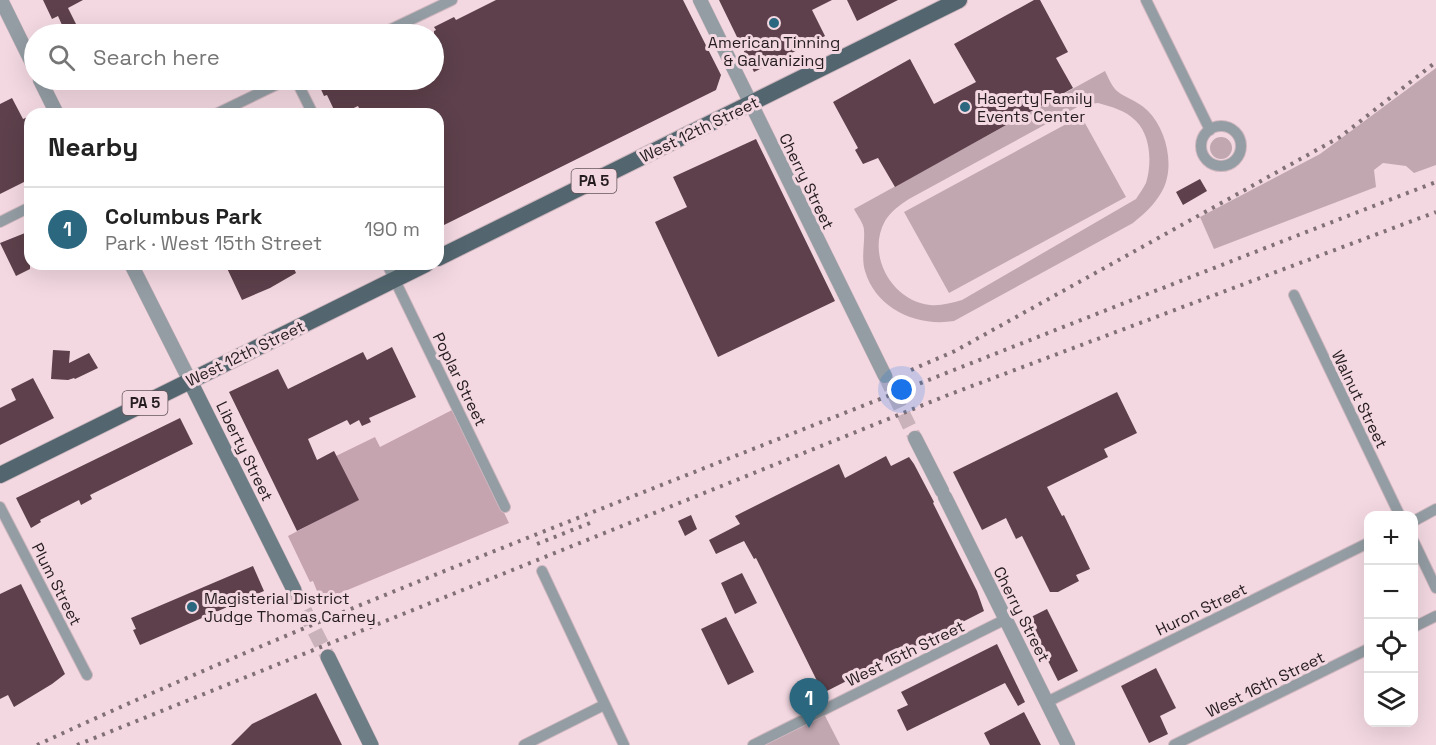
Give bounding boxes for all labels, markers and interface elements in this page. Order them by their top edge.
marker: American Tinning & Galvanizing [767,16,781,30]
search box [24,24,444,90]
place label: American Tinning & Galvanizing [708,32,840,71]
icon: search [45,41,78,74]
text: Search here [93,43,220,71]
place label: Hagerty Family Events Center [977,88,1093,127]
street label: West 12th Street [636,92,762,167]
marker: Hagerty Family Events Center [958,100,972,114]
text: Nearby [48,130,138,164]
street label: Cherry Street [774,130,839,233]
road number: PA 5 [572,169,616,193]
text: Columbus Park [105,202,262,230]
text: 1 [63,216,72,242]
text: 190 m [364,216,420,242]
text: Park · West 15th Street [105,230,322,256]
street label: West 12th Street [182,316,308,391]
street label: Poplar Street [428,329,491,430]
street label: Walnut Street [1327,347,1392,452]
your location [887,375,916,404]
road number: PA 5 [122,391,168,415]
street label: Liberty Street [211,398,278,505]
map controls [1364,511,1418,727]
button: + [1364,511,1418,565]
street label: Plum Street [27,539,86,629]
street label: Cherry Street [988,563,1055,666]
button: − [1364,565,1418,619]
street label: Huron Street [1152,578,1250,641]
place label: Magisterial District Judge Thomas Carney [204,588,376,627]
marker: Magisterial District Judge Thomas Carney [185,600,199,614]
street label: West 15th Street [842,616,968,691]
button: locate [1364,619,1418,673]
street label: West 16th Street [1202,647,1328,722]
button: layers [1364,673,1418,727]
pin: 1 [790,678,828,728]

